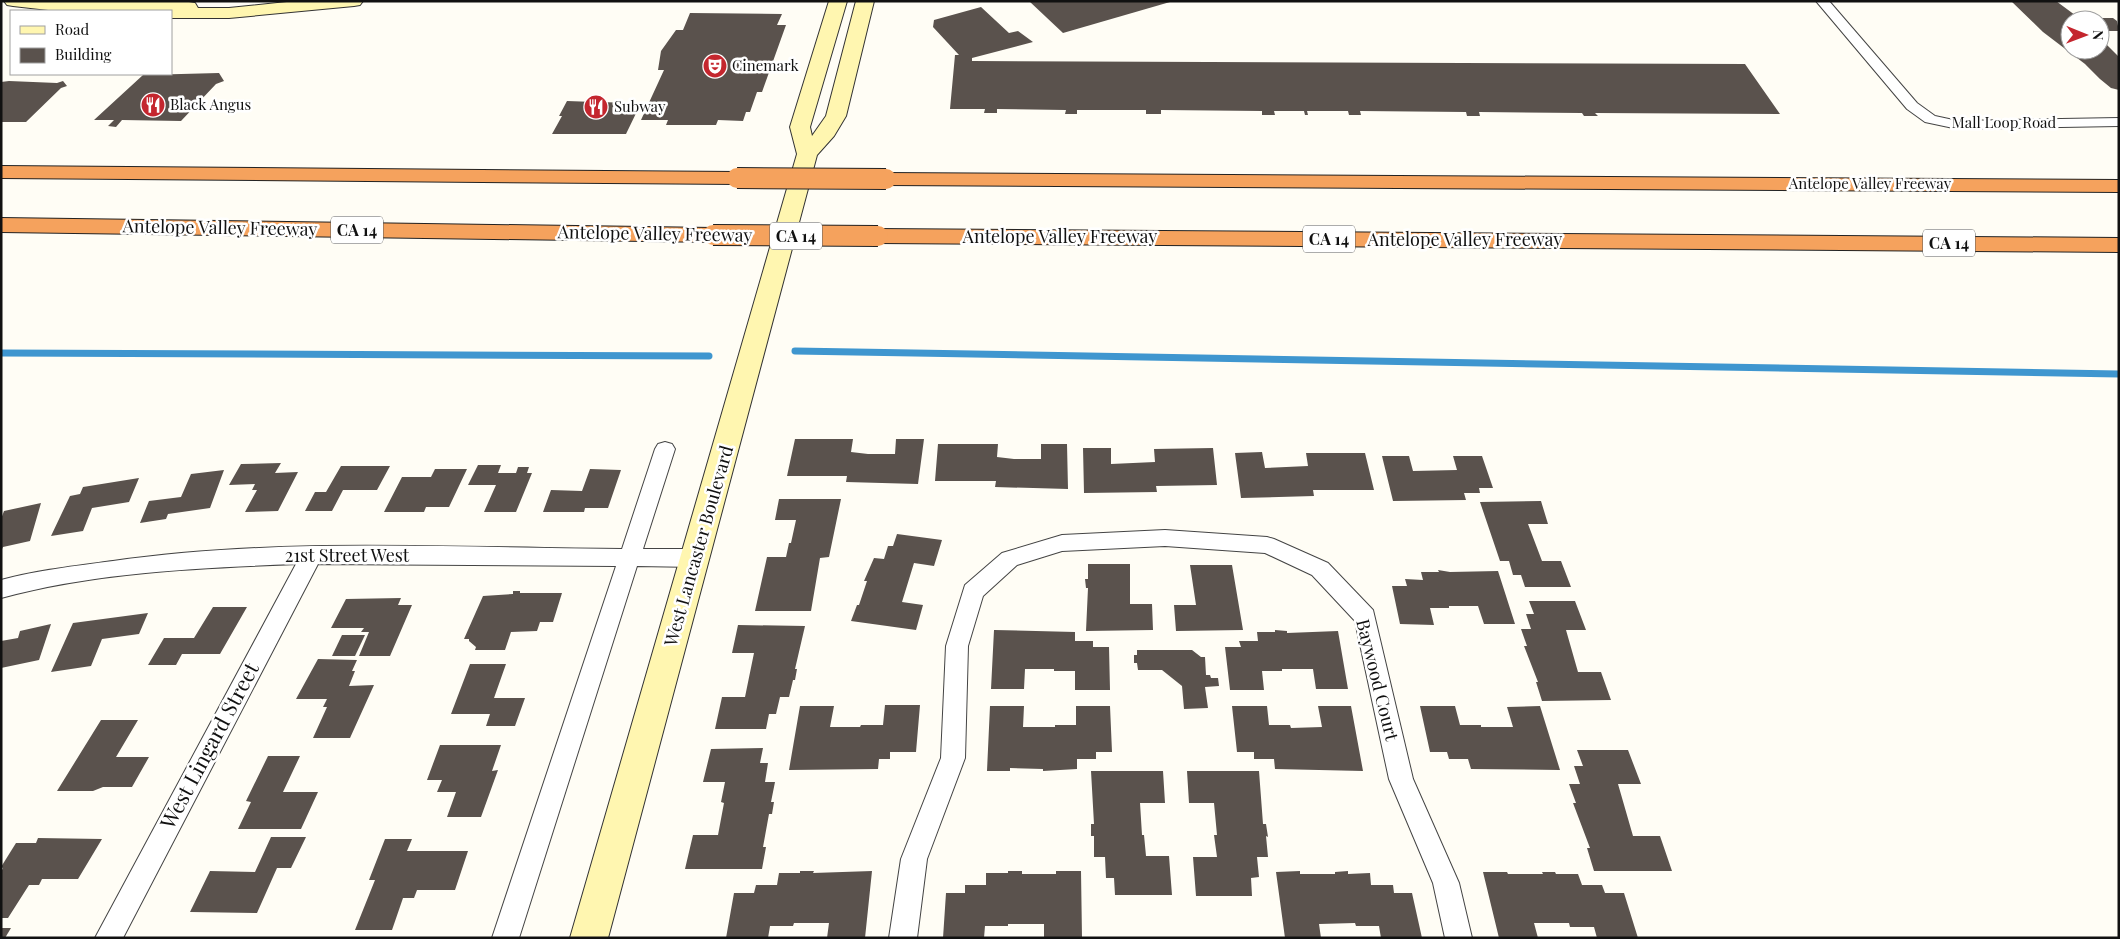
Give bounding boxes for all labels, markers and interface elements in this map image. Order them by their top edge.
legend [10,10,172,75]
north arrow [2060,10,2110,60]
text: Road [55,19,89,39]
text: N [2089,30,2108,40]
text: Building [55,44,112,64]
theatre icon: Cinemark [702,53,728,79]
place label: Cinemark [732,55,799,75]
restaurant icon: Black Angus [140,92,166,118]
place label: Black Angus [170,94,251,114]
restaurant icon: Subway [583,94,609,120]
place label: Subway [614,96,666,116]
street label: Mall Loop Road [1952,112,2057,132]
street label: Antelope Valley Freeway [1788,173,1952,193]
street label: Antelope Valley Freeway [121,213,318,241]
road number: CA 14 [331,216,383,244]
street label: Antelope Valley Freeway [556,219,753,247]
road number: CA 14 [770,222,822,250]
street label: Antelope Valley Freeway [962,224,1157,248]
road number: CA 14 [1303,225,1355,252]
street label: Antelope Valley Freeway [1367,227,1562,251]
road number: CA 14 [1923,230,1975,256]
street label: West Lancaster Boulevard [658,442,738,650]
street label: 21st Street West [285,543,410,567]
street label: Baywood Court [1351,616,1405,744]
street label: West Lingard Street [152,656,264,834]

